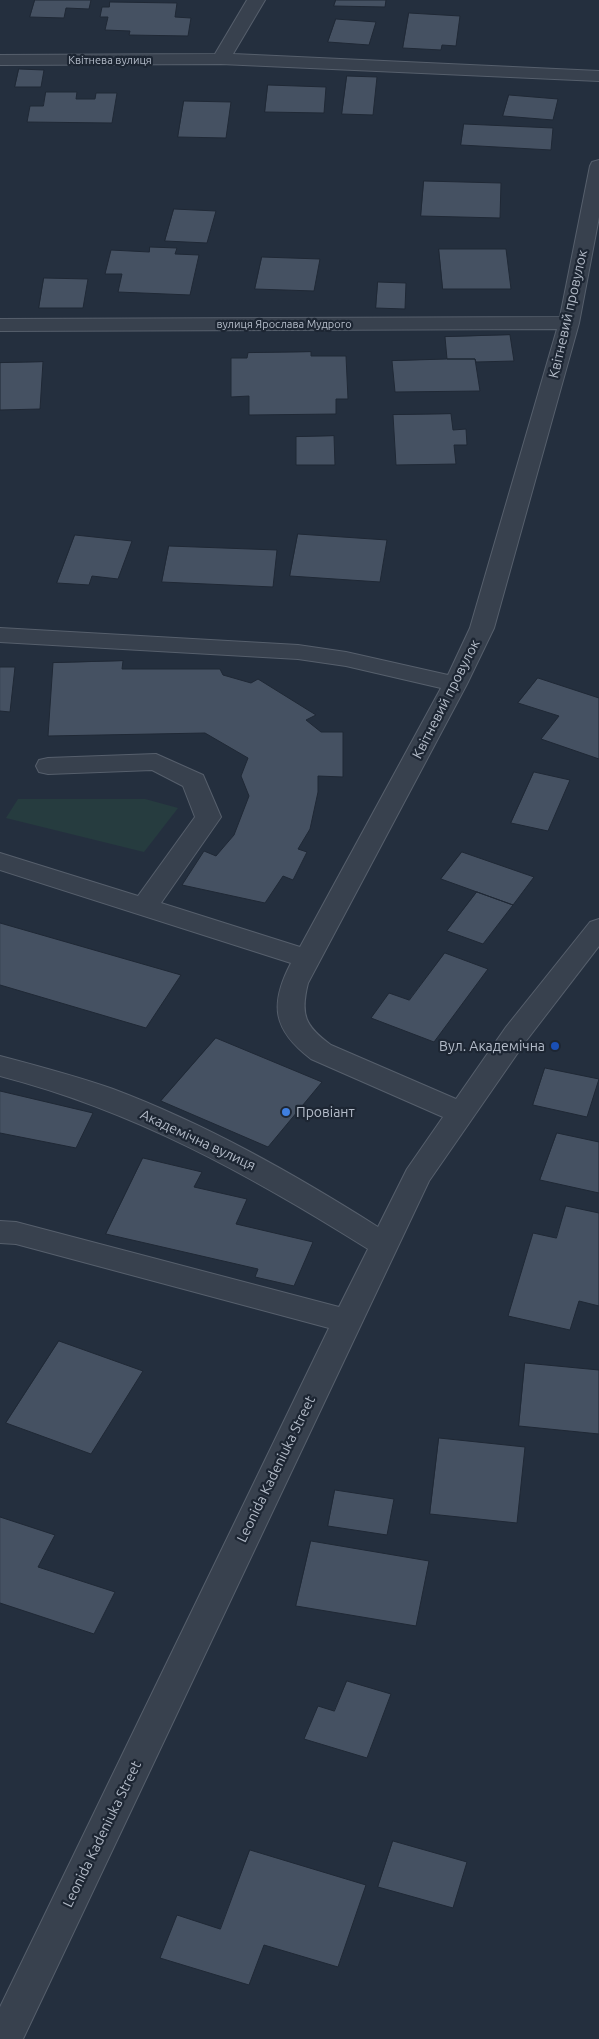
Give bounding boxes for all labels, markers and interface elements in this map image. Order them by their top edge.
street label: Квітнева вулиця [68,53,152,67]
street label: Квітневий провулок [545,248,591,380]
street label: вулиця Ярослава Мудрого [216,317,352,331]
street label: Квітневий провулок [409,637,483,761]
place label: Вул. Академічна [439,1038,545,1054]
marker: Вул. Академічна [549,1040,561,1052]
place label: Провіант [296,1104,355,1120]
street label: Академічна вулиця [138,1106,258,1174]
marker: Провіант [280,1106,292,1118]
street label: Leonida Kadeniuka Street [233,1393,319,1545]
street label: Leonida Kadeniuka Street [59,1758,145,1910]

